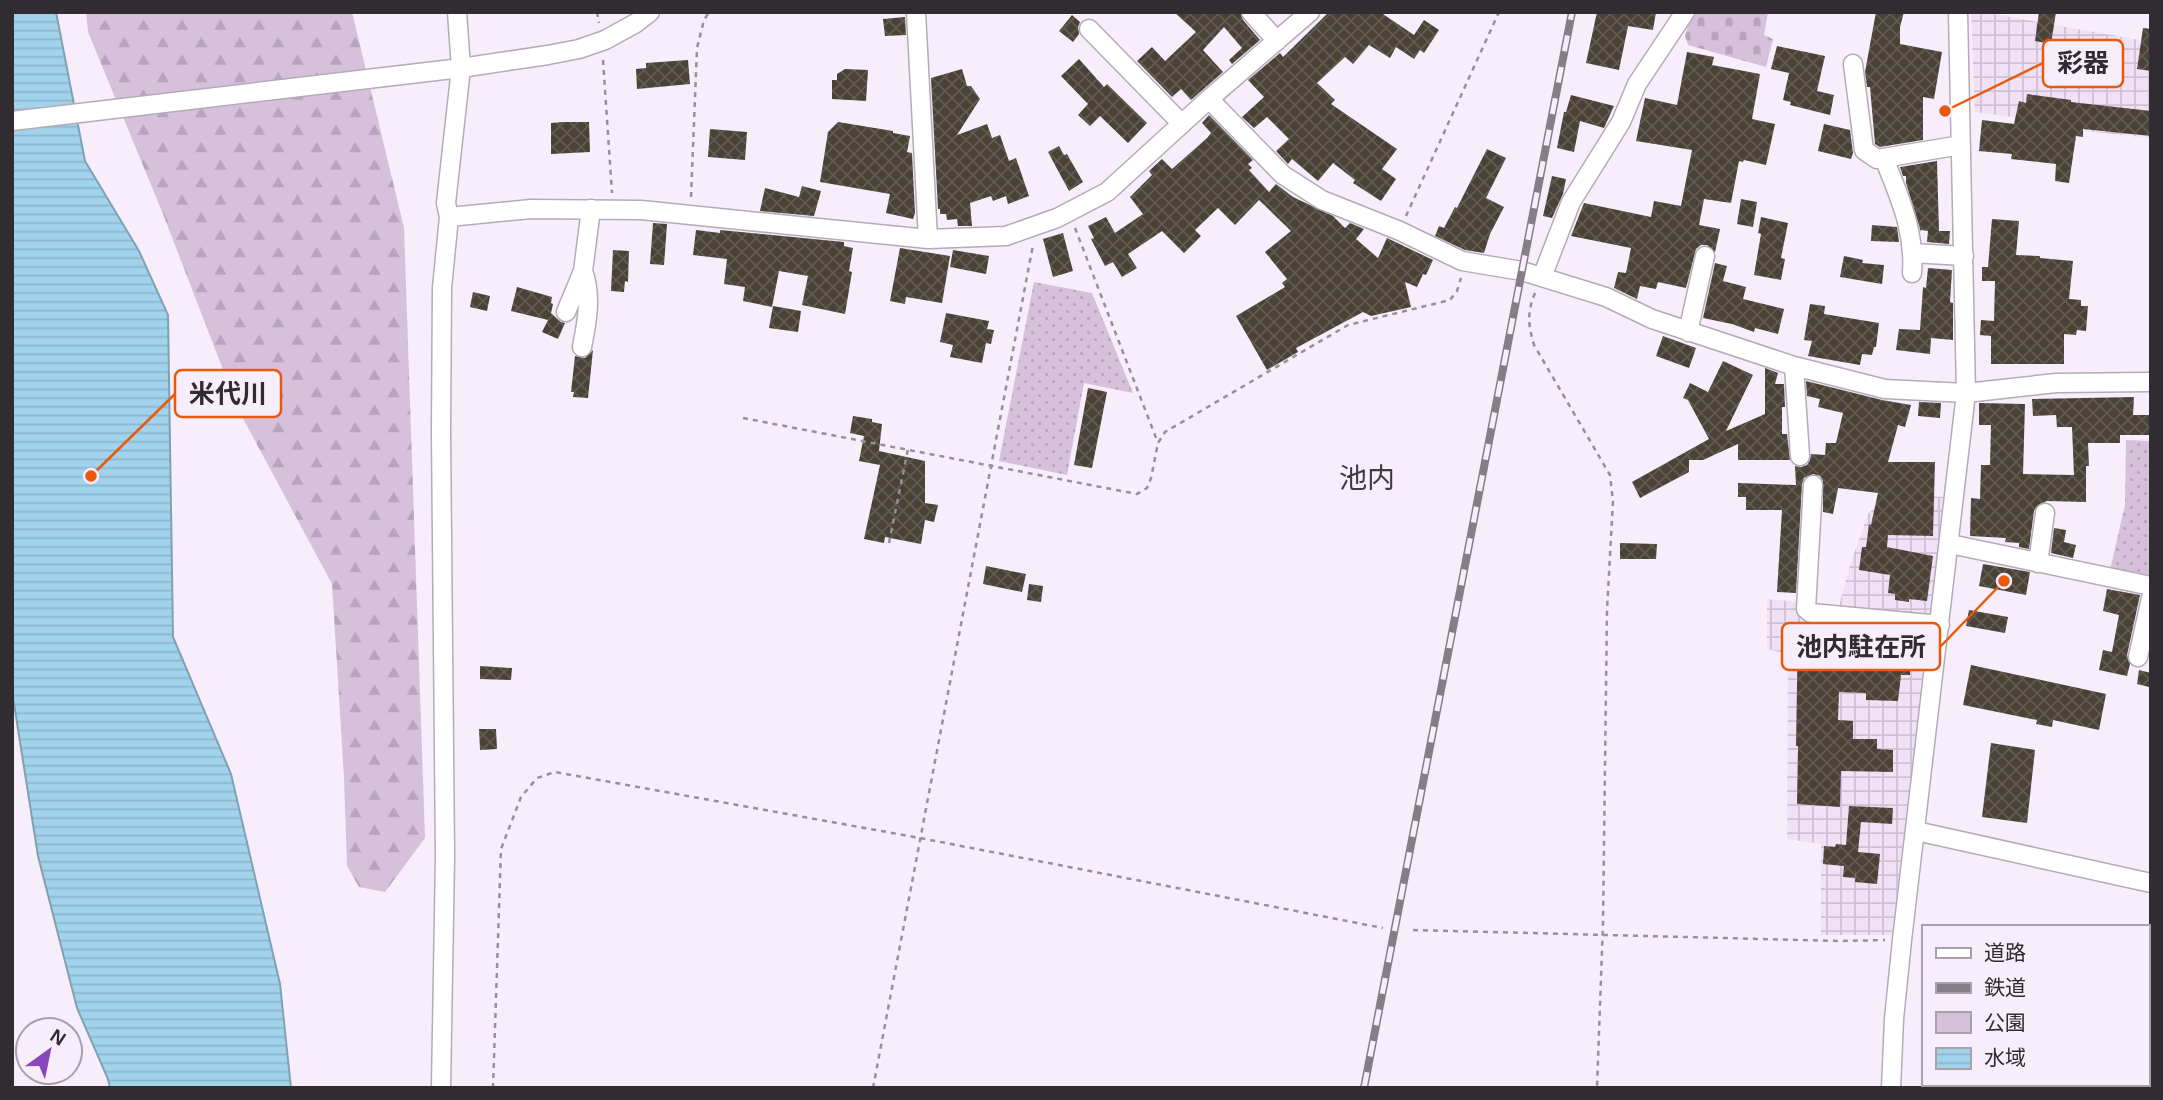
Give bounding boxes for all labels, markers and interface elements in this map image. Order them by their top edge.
callout: 彩器 [2043,40,2123,87]
text: 彩器 [2057,48,2109,78]
callout: 米代川 [175,370,281,417]
text: 米代川 [189,379,267,409]
district label: 池内 [1339,463,1395,494]
callout: 池内駐在所 [1782,623,1940,670]
text: 池内駐在所 [1796,632,1926,662]
legend [1922,925,2149,1086]
text: 道路 [1984,941,2026,964]
text: 鉄道 [1984,976,2026,999]
text: 公園 [1984,1011,2026,1034]
north arrow [14,1016,84,1086]
text: N [47,1025,69,1050]
text: 水域 [1984,1046,2026,1069]

